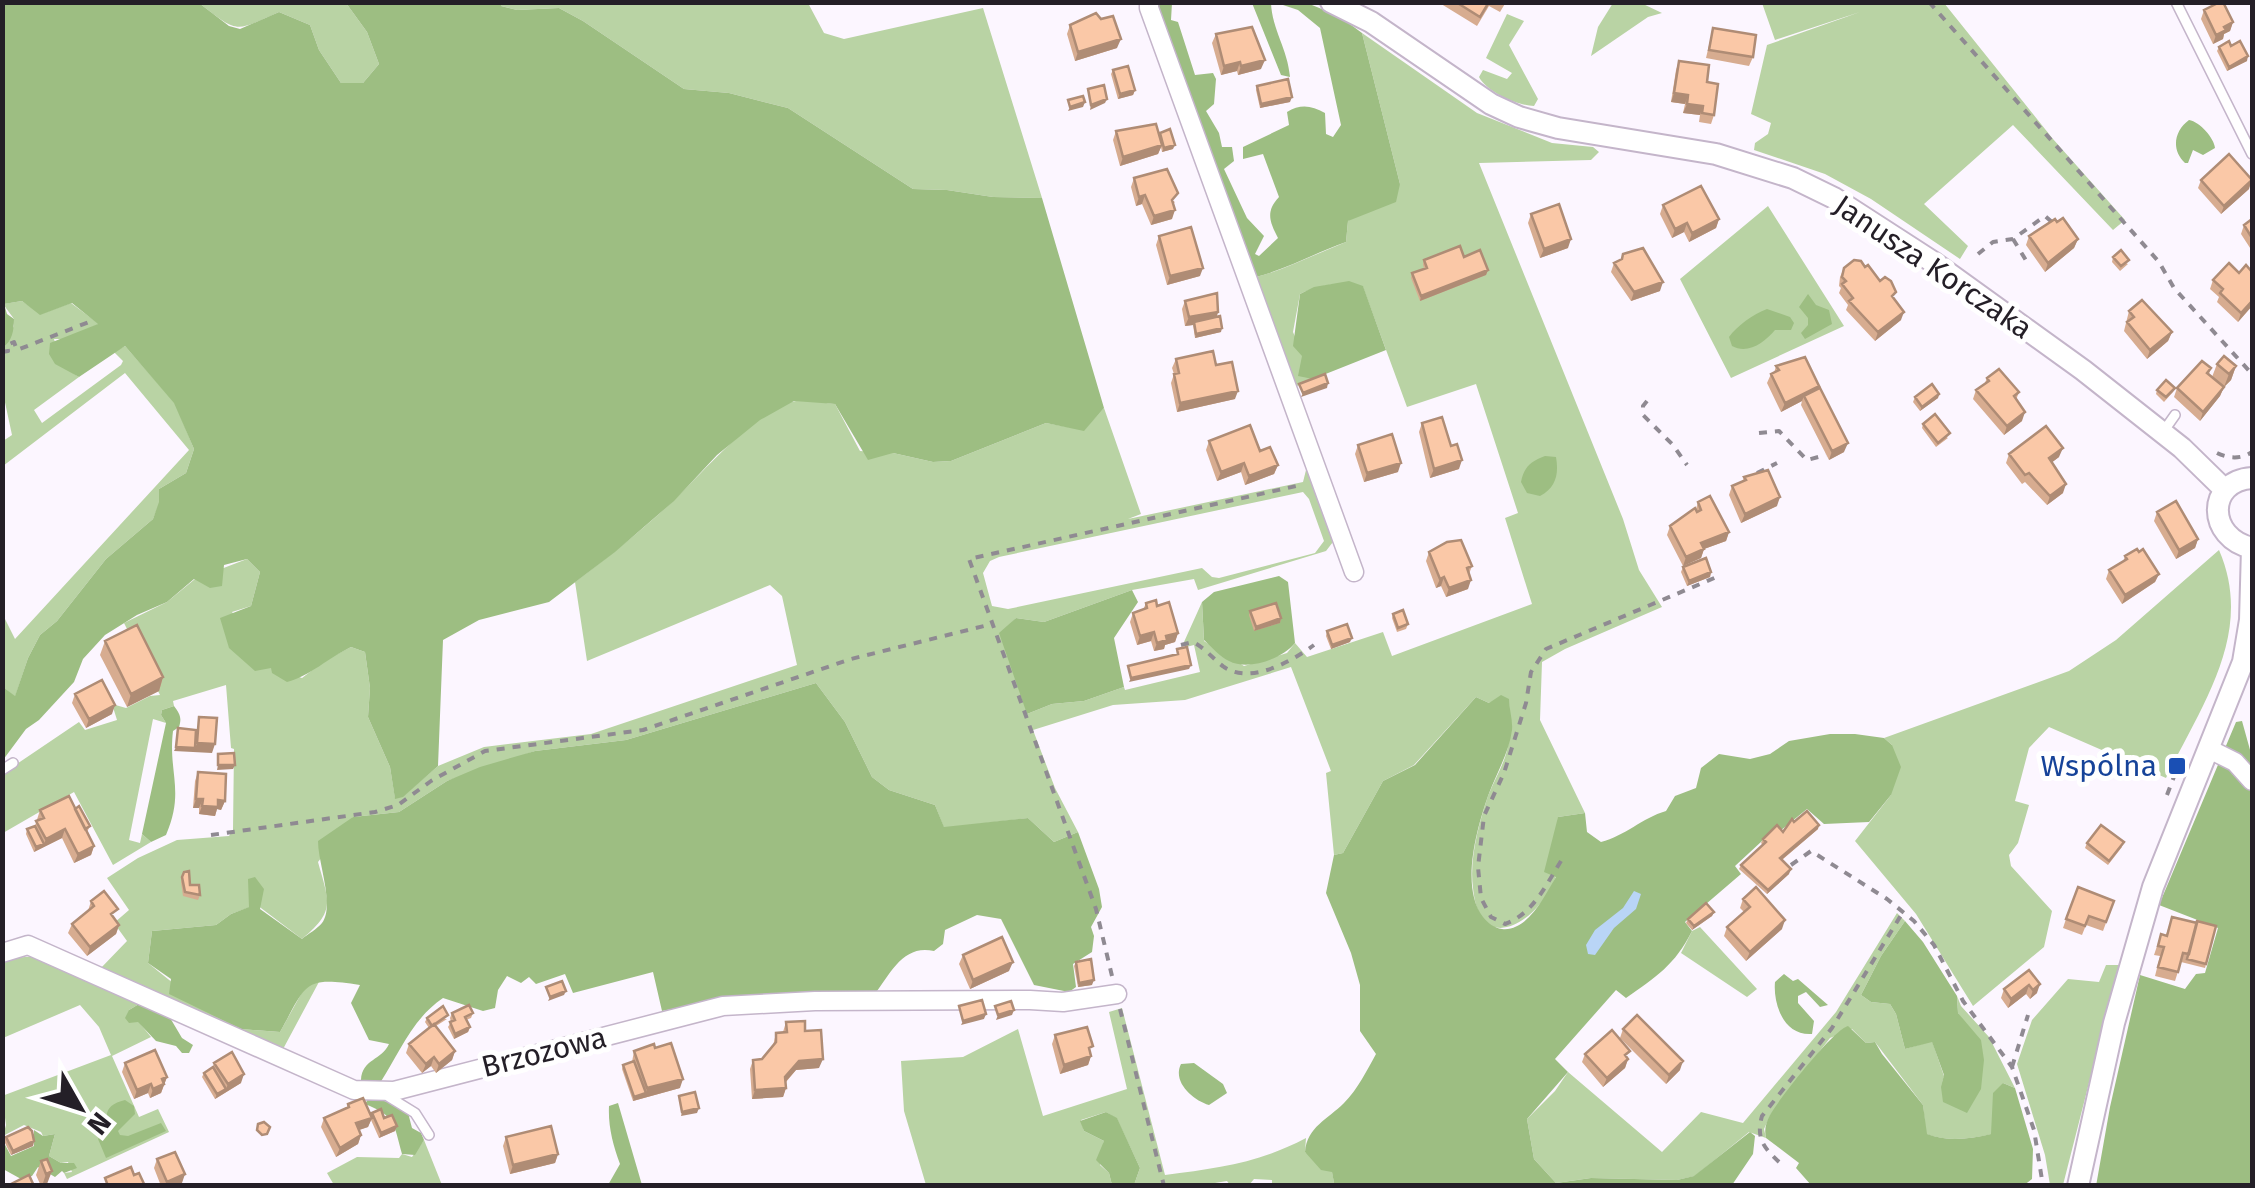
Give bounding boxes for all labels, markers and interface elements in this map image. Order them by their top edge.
street label: Janusza Korczaka [1827,187,2039,347]
place label: Wspólna [2040,748,2157,784]
marker: Wspólna [2166,755,2188,777]
street label: Brzozowa [478,1019,610,1085]
north arrow [30,1058,130,1158]
text: N [80,1106,118,1141]

